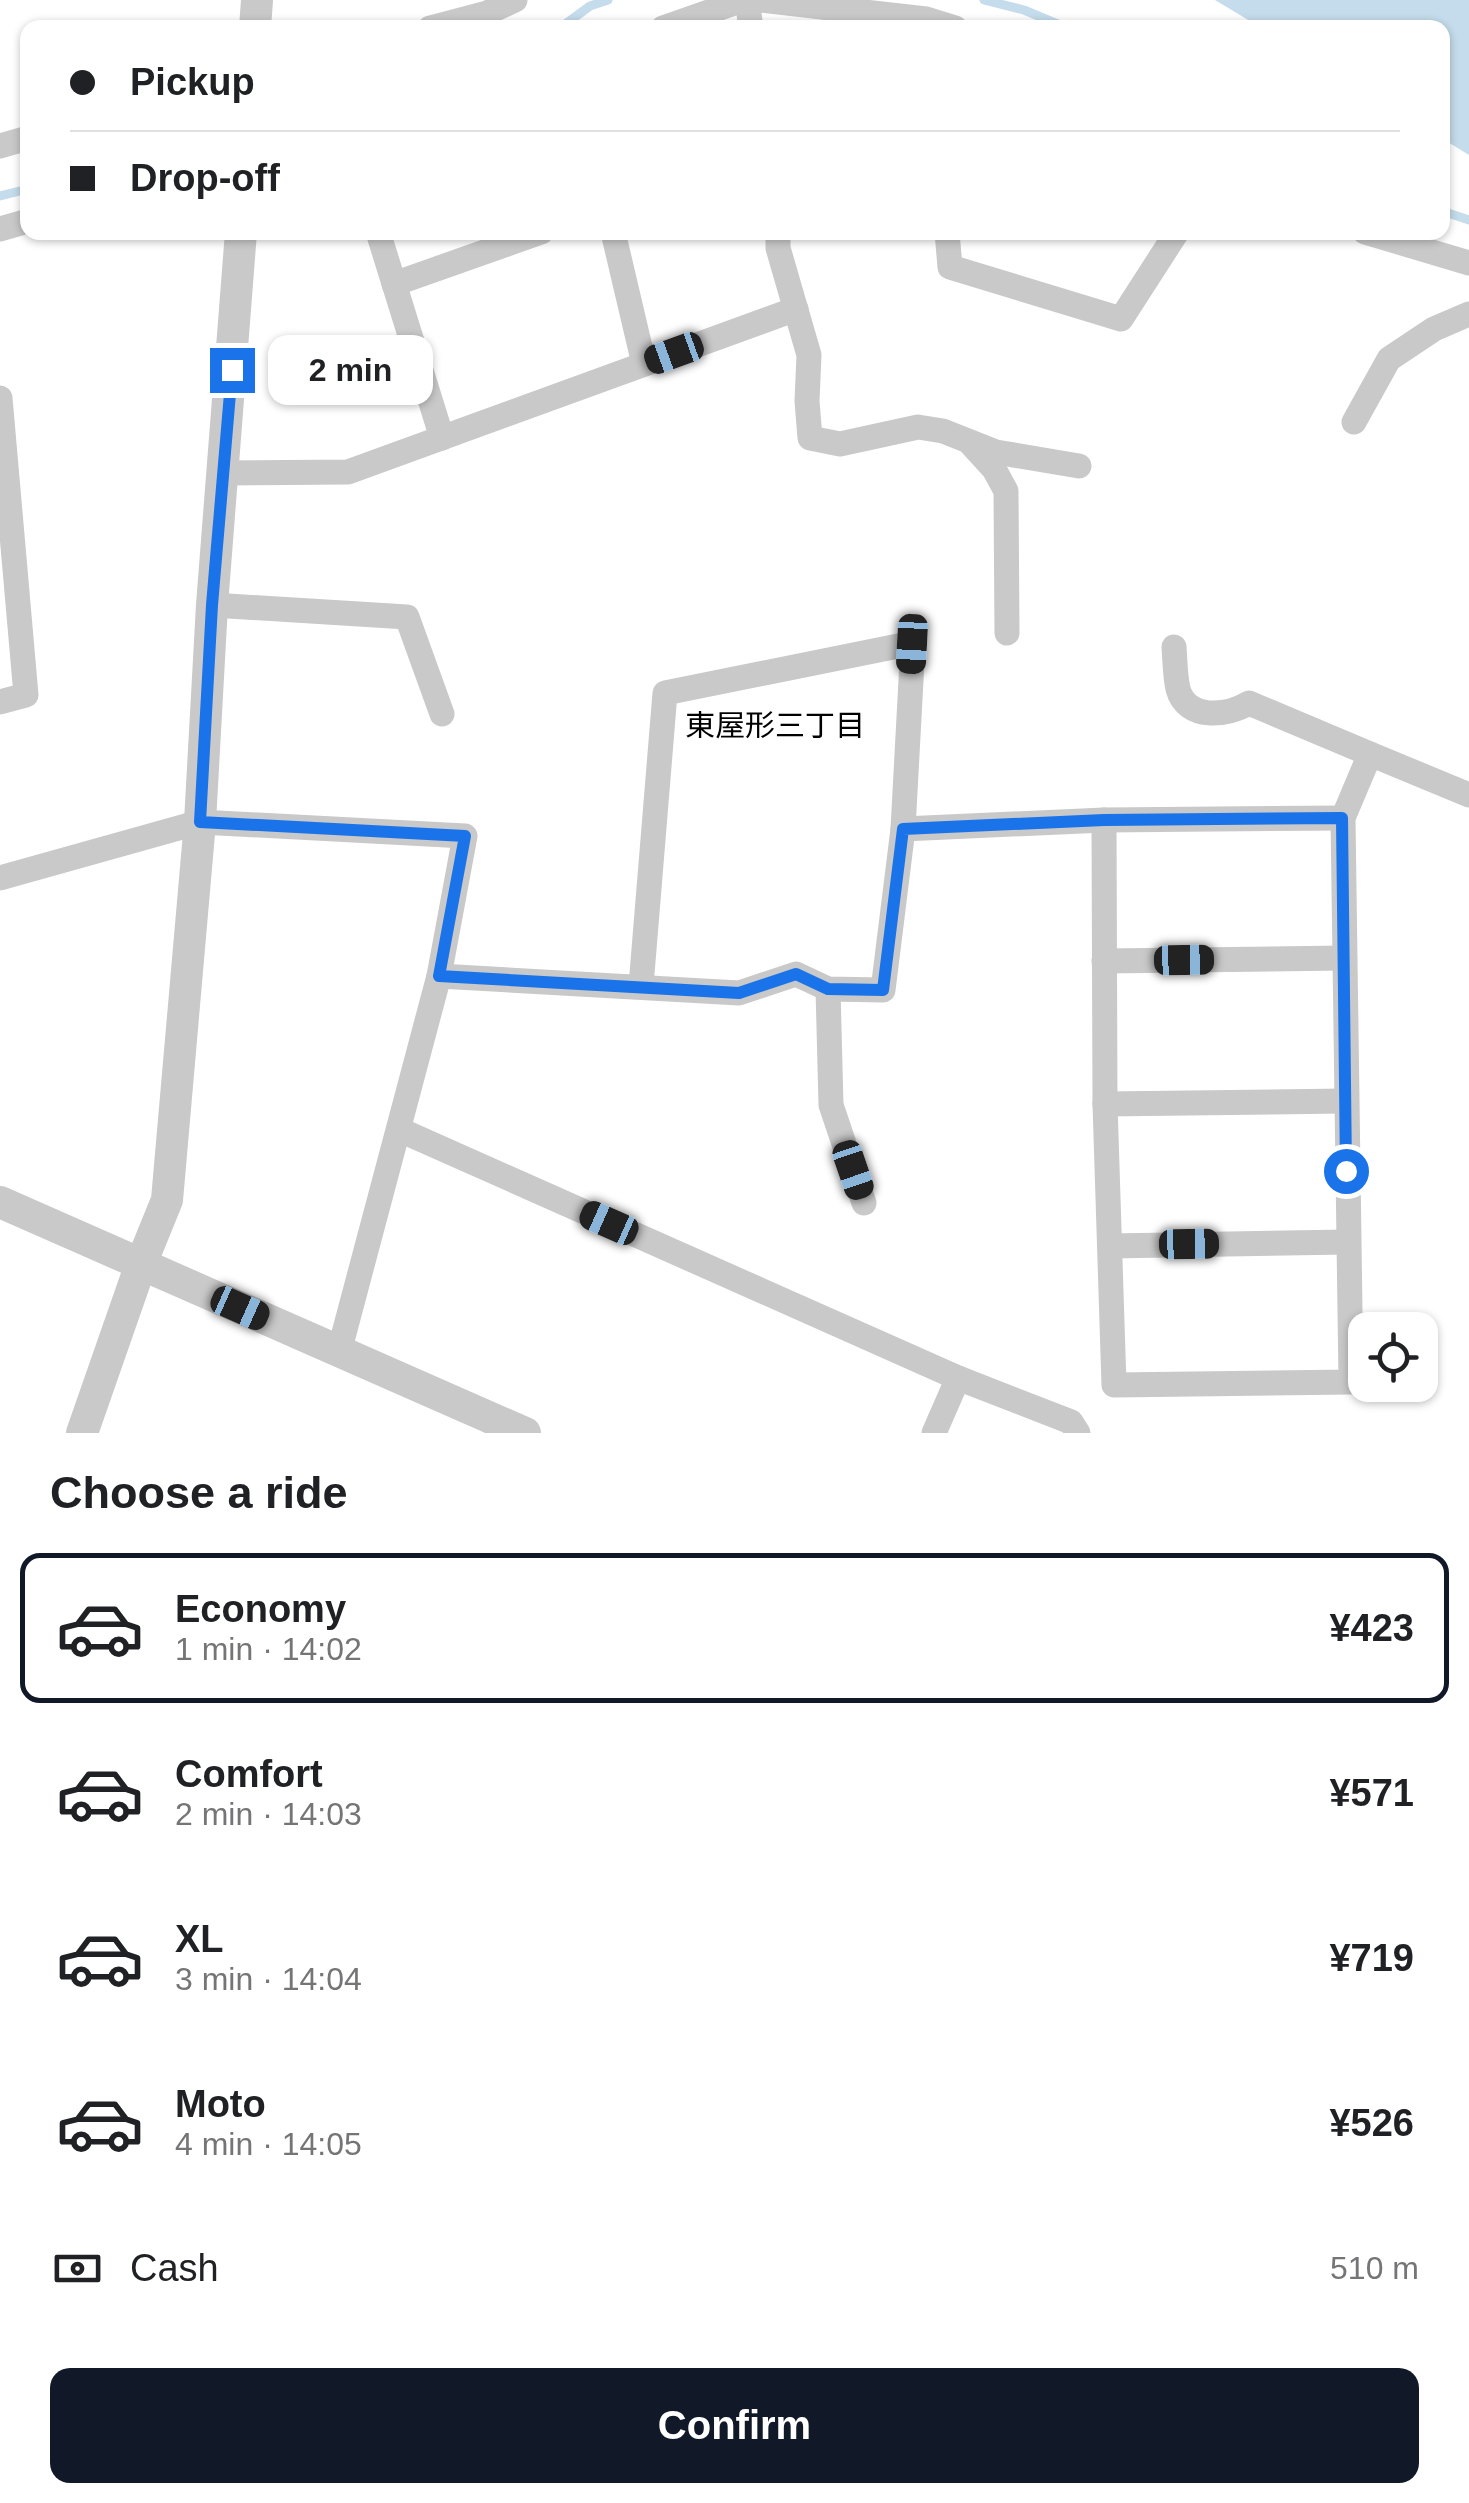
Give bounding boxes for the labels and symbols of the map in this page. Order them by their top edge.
car [641,329,707,377]
callout: 2 min [267,335,432,405]
route end [210,348,255,393]
car [895,613,929,675]
district label: 東屋形三丁目 [685,709,865,742]
car [1154,944,1214,976]
car [829,1137,877,1203]
route start [1324,1149,1369,1194]
car [575,1197,643,1249]
car [1159,1228,1219,1260]
car [206,1282,274,1334]

